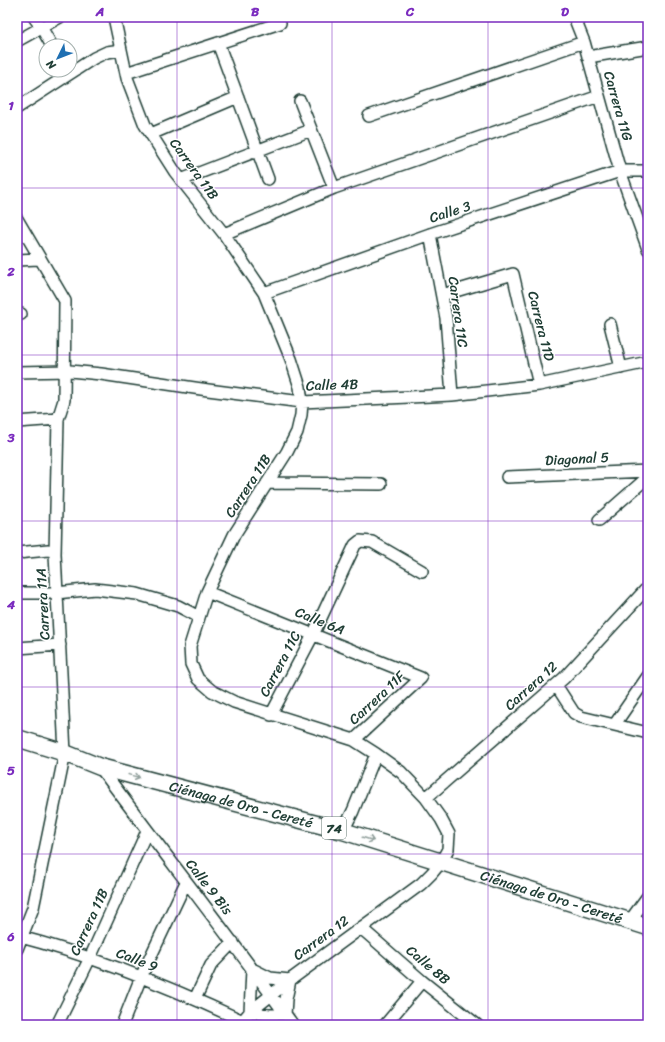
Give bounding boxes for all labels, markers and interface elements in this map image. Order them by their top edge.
text: A [95,0,104,23]
text: B [251,0,260,23]
text: C [405,0,415,23]
text: D [561,0,569,23]
north arrow [38,38,78,78]
text: N [41,55,61,74]
street label: Carrera 11G [596,68,640,144]
text: 1 [8,94,14,117]
street label: Carrera 11B [163,133,225,205]
street label: Calle 3 [426,193,474,230]
text: 2 [6,260,15,283]
street label: Carrera 11C [441,275,475,349]
street label: Carrera 11D [520,288,562,364]
street label: Calle 4B [305,372,359,398]
text: 3 [6,426,15,449]
street label: Diagonal 5 [544,445,610,473]
street label: Carrera 11B [218,449,278,523]
street label: Carrera 11A [29,567,57,641]
text: 4 [6,593,16,616]
street label: Calle 6A [291,600,349,642]
street label: Carrera 11C [252,626,308,701]
street label: Carrera 12 [499,655,563,717]
street label: Carrera 11F [343,664,412,731]
text: 5 [7,759,15,782]
one-way arrow [127,773,140,780]
street label: Ciénaga de Oro - Cereté [167,773,316,835]
road number: 74 [322,817,346,839]
one-way arrow [361,836,374,843]
street label: Calle 9 Bis [179,853,239,921]
street label: Ciénaga de Oro - Cereté [477,863,626,931]
street label: Carrera 11B [63,884,116,960]
street label: Carrera 12 [287,909,355,967]
text: 6 [6,925,15,948]
street label: Calle 8B [400,939,456,991]
street label: Calle 9 [112,941,162,980]

